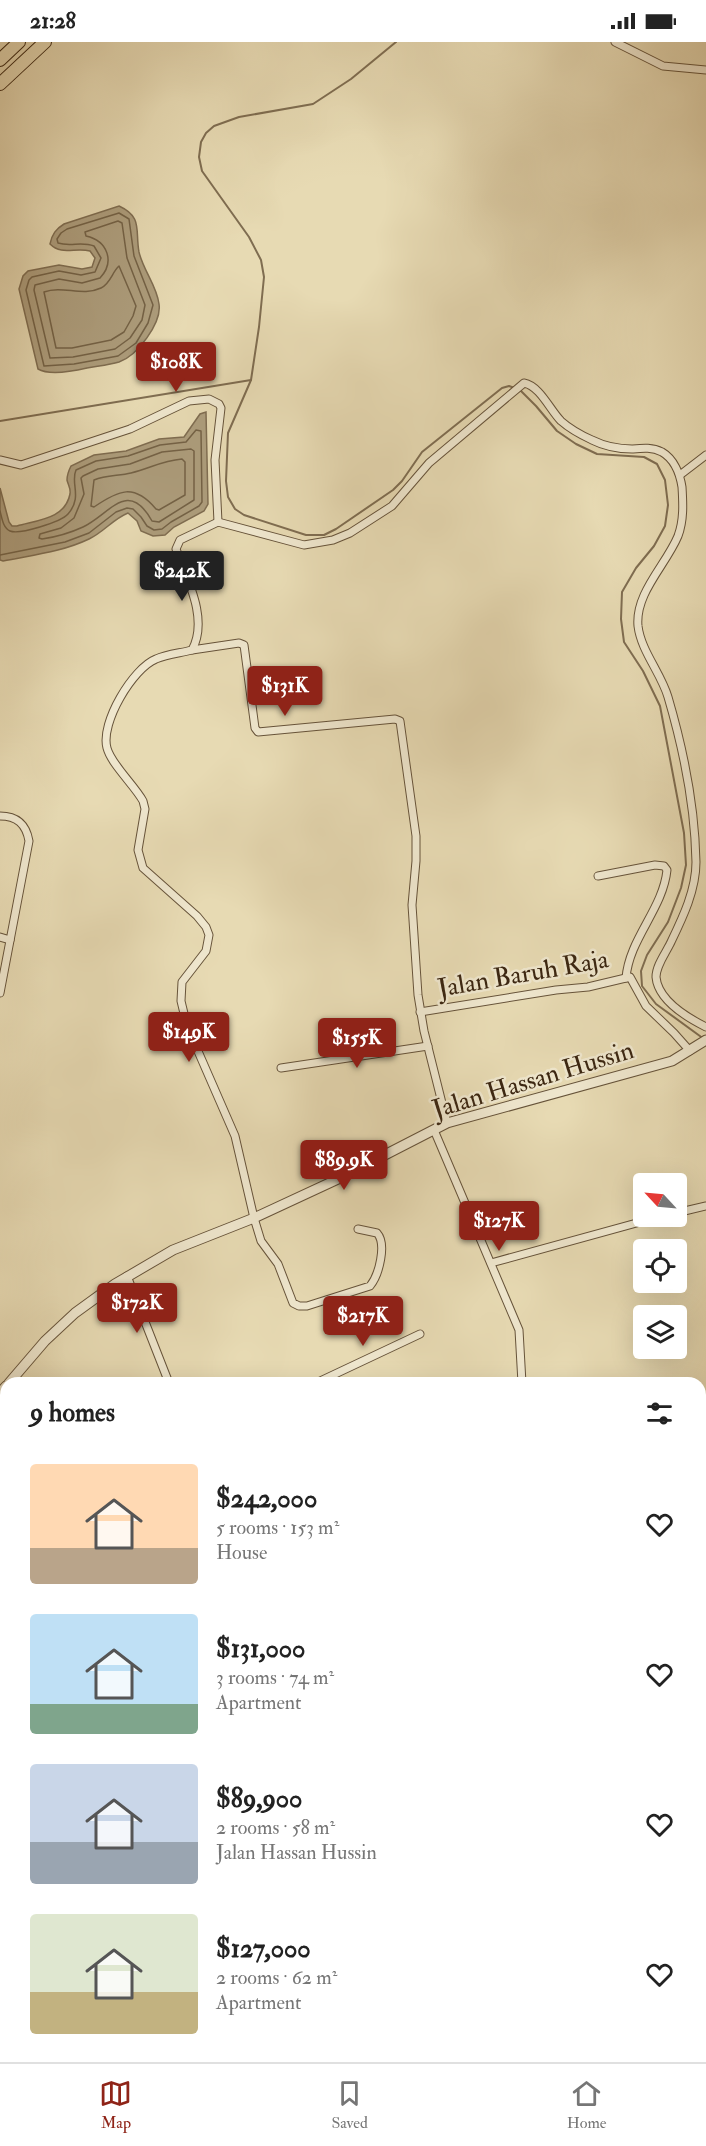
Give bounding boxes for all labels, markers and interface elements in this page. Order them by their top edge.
text: 21:28 [30,7,76,35]
pin: $108K [134,342,218,393]
text: $108K [150,349,202,374]
pin: $242K [140,551,224,602]
text: $242K [154,558,210,583]
pin: $131K [243,666,327,717]
text: $131K [261,673,309,698]
street label: Jalan Baruh Raja [434,943,611,1005]
pin: $149K [147,1012,231,1063]
pin: $155K [315,1018,399,1069]
text: $149K [162,1019,216,1044]
text: $155K [332,1025,382,1050]
street label: Jalan Hassan Hussin [427,1034,638,1126]
pin: $89.9K [295,1140,393,1191]
text: $89.9K [314,1147,374,1172]
north arrow [633,1173,687,1227]
map controls [633,1173,687,1359]
pin: $127K [457,1201,541,1252]
text: $127K [473,1208,525,1233]
button: locate [633,1239,687,1293]
pin: $172K [95,1283,179,1334]
text: $172K [111,1290,163,1315]
pin: $217K [321,1296,405,1347]
text: $217K [337,1303,389,1328]
button: layers [633,1305,687,1359]
text: 9 homes [30,1397,115,1429]
icon: filters [643,1397,676,1430]
text: $242,000 [216,1483,317,1515]
icon: home [78,1488,150,1560]
icon: heart [643,1508,676,1541]
text: 5 rooms · 153 m² [216,1515,339,1540]
text: House [216,1540,267,1565]
text: $131,000 [216,1633,305,1665]
icon: home [78,1638,150,1710]
icon: heart [643,1658,676,1691]
text: 3 rooms · 74 m² [216,1665,334,1690]
text: Apartment [216,1690,301,1715]
text: $89,900 [216,1783,302,1815]
icon: home [78,1788,150,1860]
icon: heart [643,1808,676,1841]
text: 2 rooms · 58 m² [216,1815,335,1840]
text: Jalan Hassan Hussin [216,1840,377,1865]
text: $127,000 [216,1933,311,1965]
icon: home [78,1938,150,2010]
icon: heart [643,1958,676,1991]
text: 2 rooms · 62 m² [216,1965,337,1990]
text: Apartment [216,1990,301,2015]
tab: Map [99,2077,132,2133]
tab: Saved [331,2077,368,2133]
tab: Home [567,2077,607,2133]

